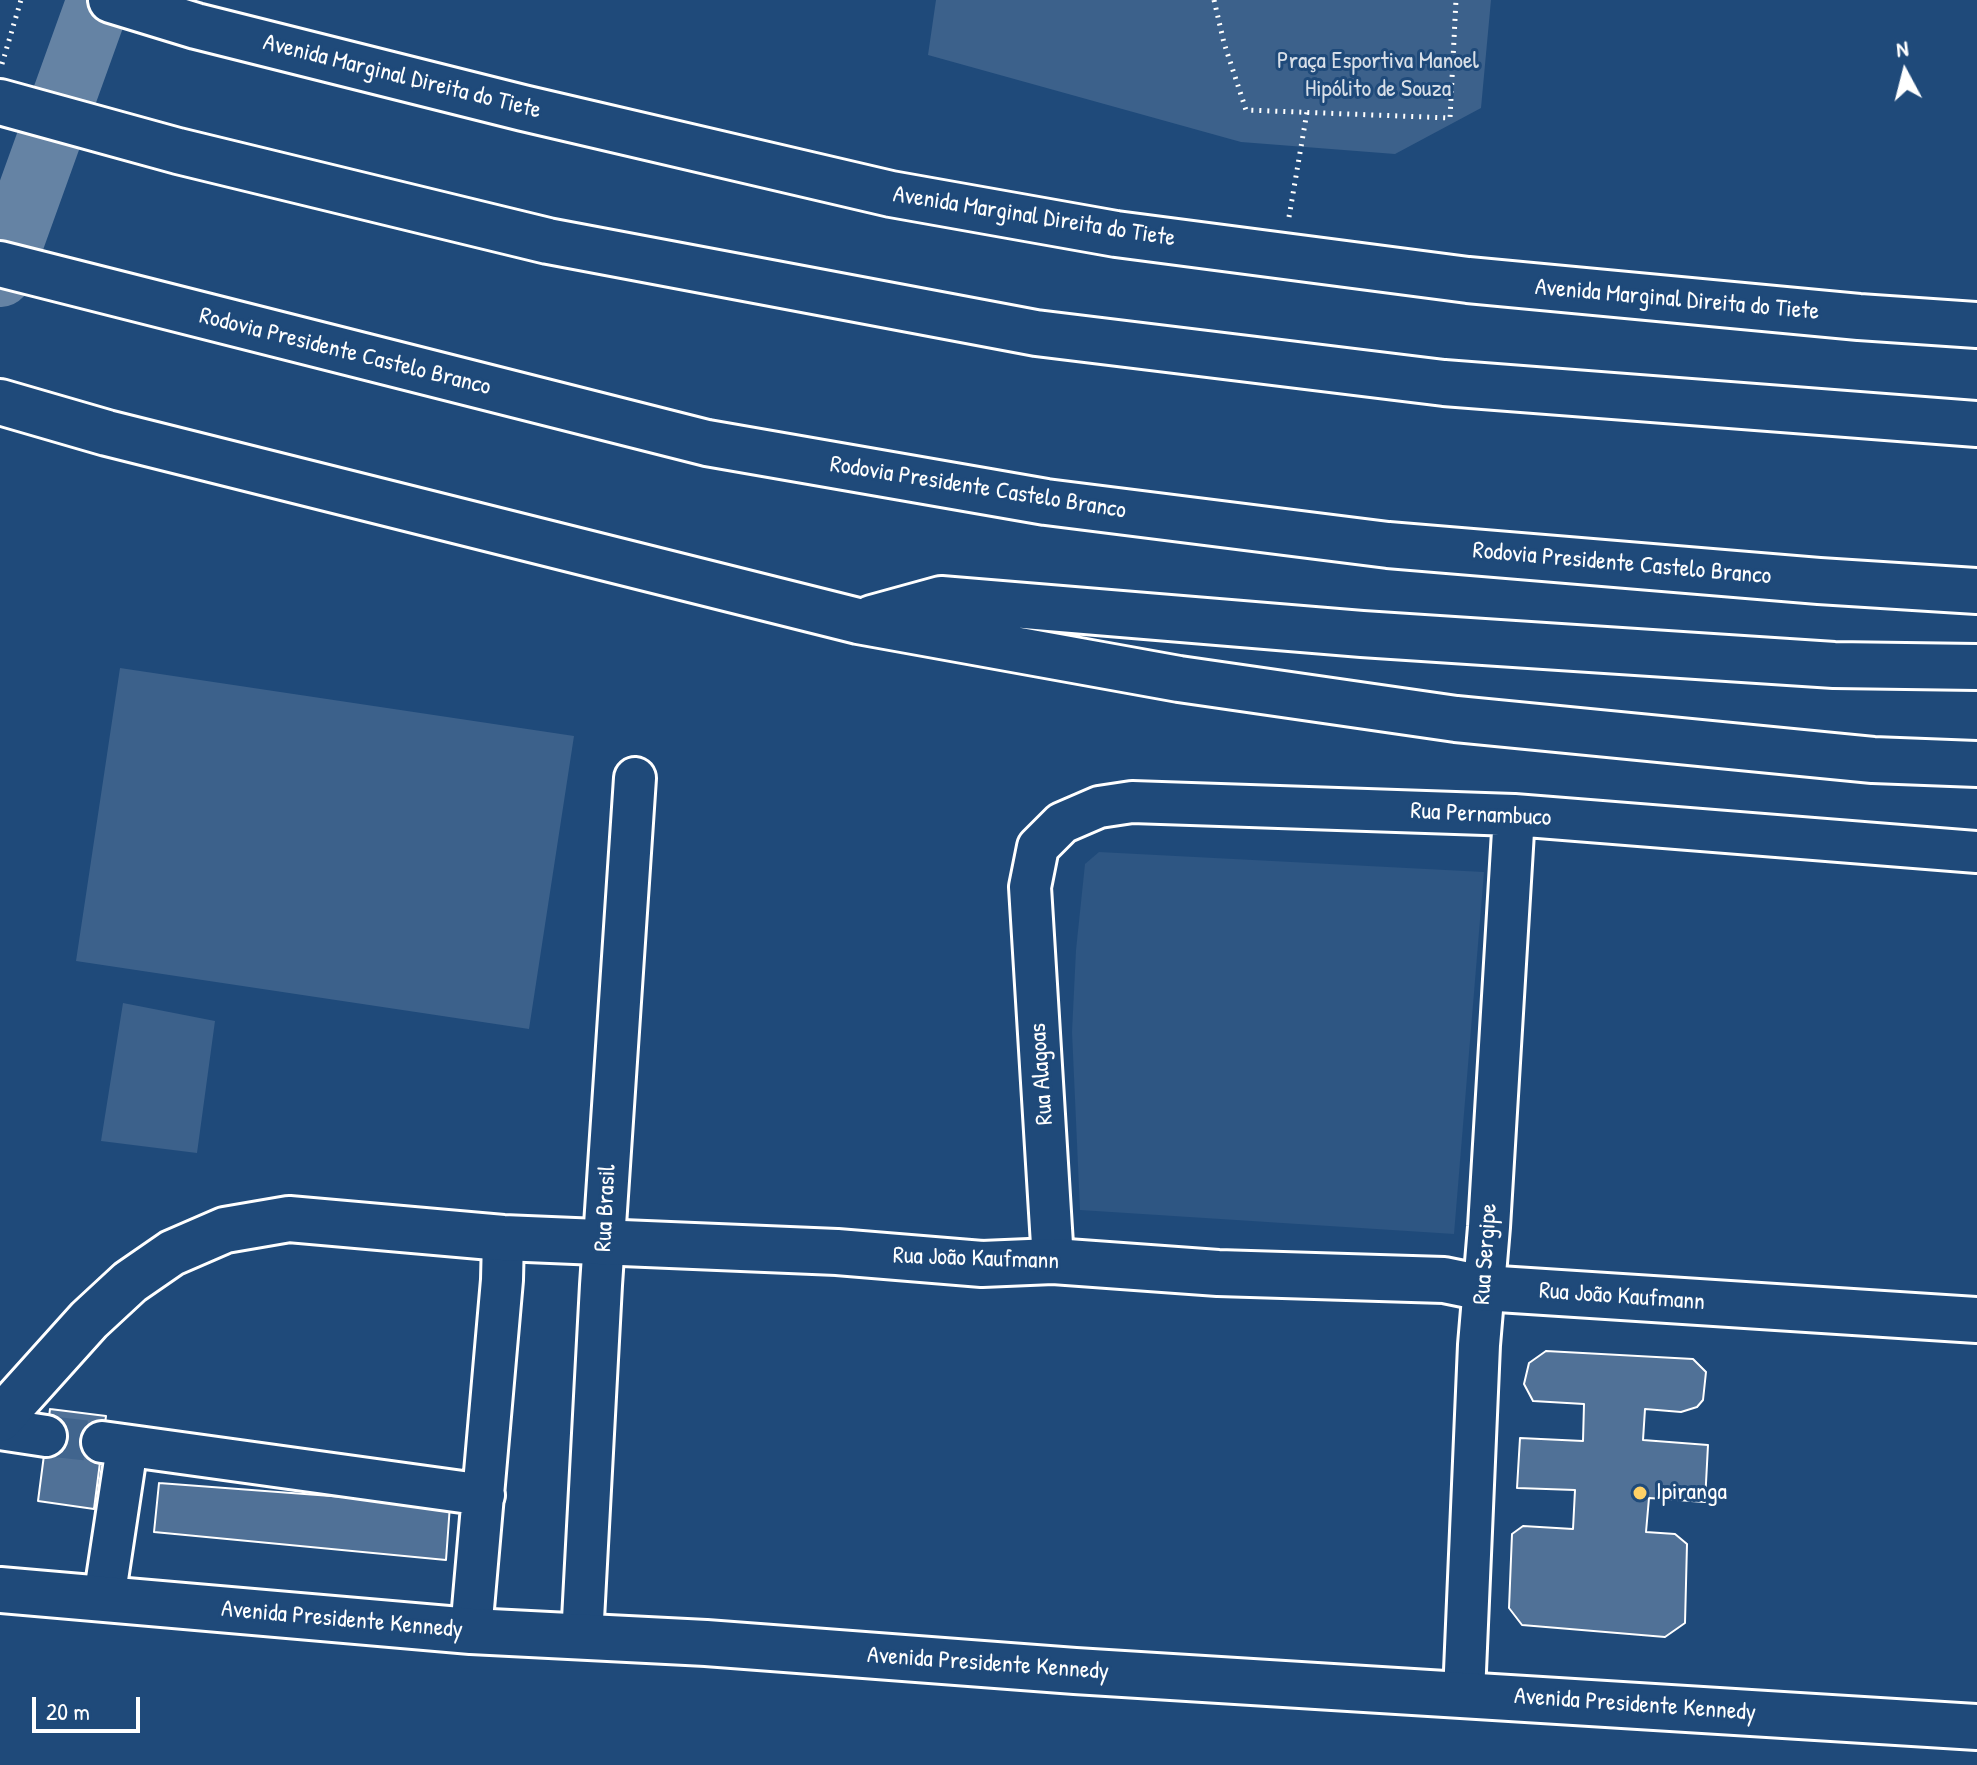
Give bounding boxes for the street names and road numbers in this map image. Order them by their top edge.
street label: Avenida Marginal Direita do Tiete [260,29,544,125]
street label: Avenida Marginal Direita do Tiete [891,180,1177,254]
street label: Avenida Marginal Direita do Tiete [1534,273,1820,327]
street label: Rodovia Presidente Castelo Branco [196,302,494,402]
street label: Rodovia Presidente Castelo Branco [828,450,1128,526]
street label: Rodovia Presidente Castelo Branco [1472,537,1772,591]
street label: Rua Pernambuco [1410,797,1552,833]
street label: Rua Alagoas [1024,1022,1060,1126]
street label: Rua Brasil [589,1164,623,1252]
street label: Rua Sergipe [1468,1203,1504,1305]
street label: Rua João Kaufmann [892,1242,1060,1276]
street label: Rua João Kaufmann [1538,1277,1706,1317]
street label: Avenida Presidente Kennedy [220,1595,464,1645]
street label: Avenida Presidente Kennedy [866,1641,1110,1687]
street label: Avenida Presidente Kennedy [1513,1682,1757,1728]

